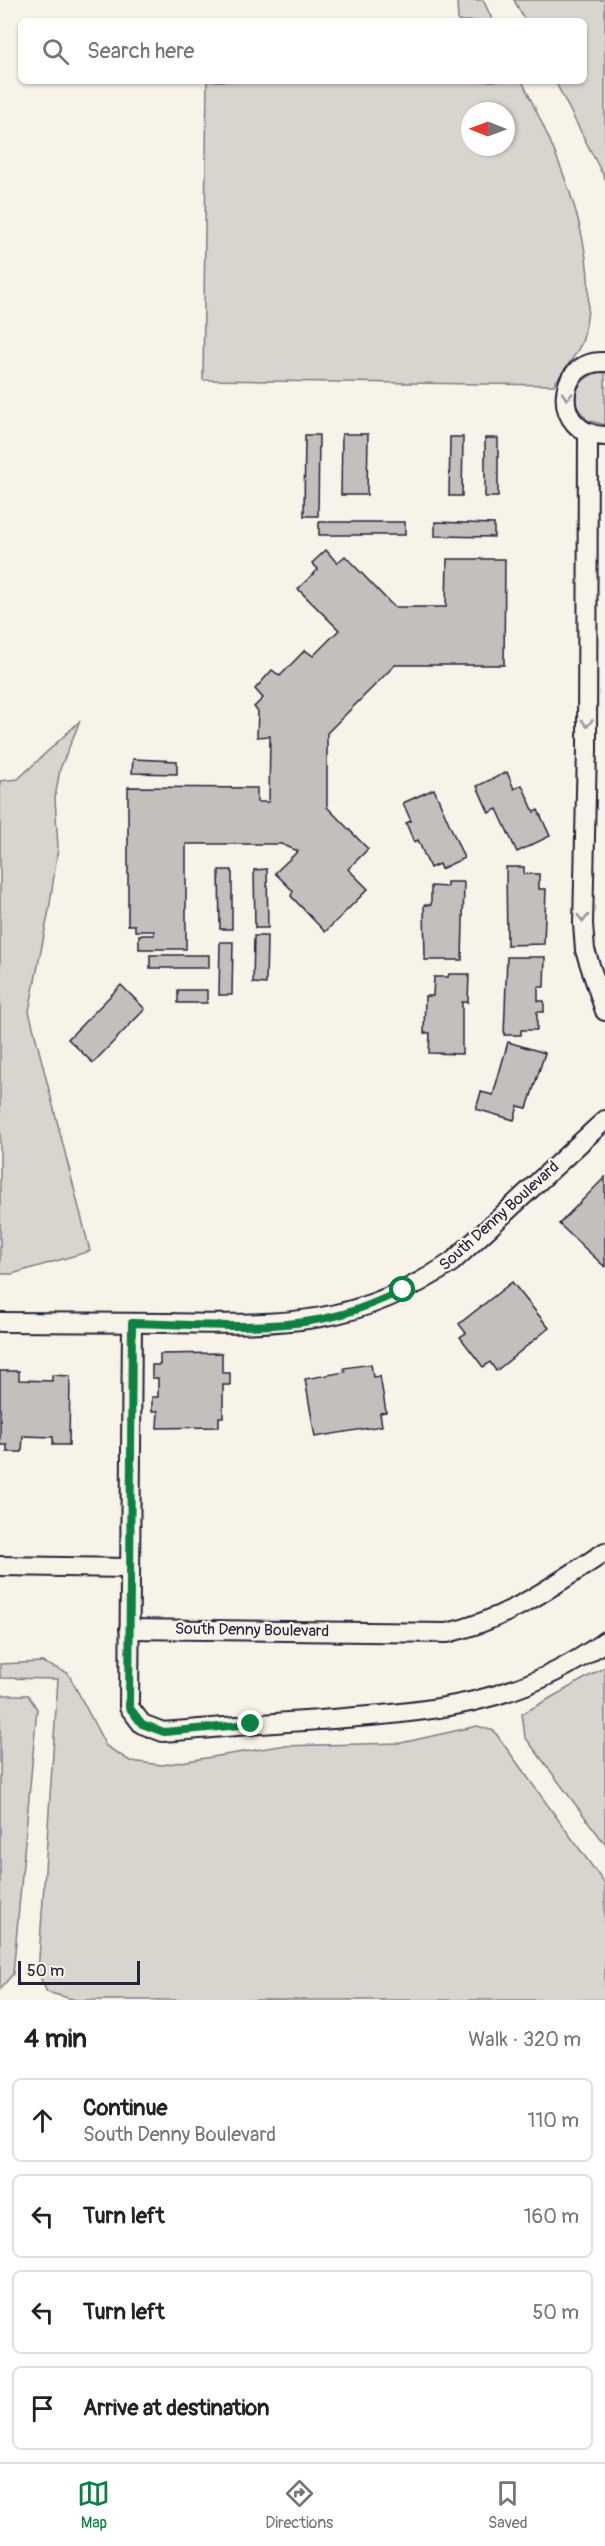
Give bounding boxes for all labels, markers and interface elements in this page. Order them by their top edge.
search box [18,18,587,84]
icon: search [39,35,72,68]
text: Search here [87,37,194,65]
north arrow [461,102,515,156]
one-way arrow [561,392,574,401]
one-way arrow [581,719,593,728]
one-way arrow [577,914,589,923]
street label: South Denny Boulevard [435,1157,563,1275]
route start [389,1276,415,1302]
street label: South Denny Boulevard [175,1619,329,1641]
route end [237,1710,263,1736]
scale bar [18,1958,140,1986]
text: 50 m [27,1961,64,1981]
text: 4 min [24,2023,87,2055]
text: Walk · 320 m [468,2027,581,2052]
text: Continue [83,2094,167,2122]
icon: ahead [26,2104,59,2137]
text: 110 m [528,2108,579,2133]
text: South Denny Boulevard [83,2122,276,2147]
icon: left [26,2200,59,2233]
text: Turn left [83,2202,165,2230]
text: 160 m [524,2204,579,2229]
icon: left [26,2296,59,2329]
text: Turn left [83,2298,165,2326]
text: 50 m [532,2300,579,2325]
icon: arrive [26,2392,59,2425]
text: Arrive at destination [83,2394,269,2422]
tab: Map [77,2477,110,2533]
tab: Directions [265,2477,333,2533]
tab: Saved [488,2477,528,2533]

